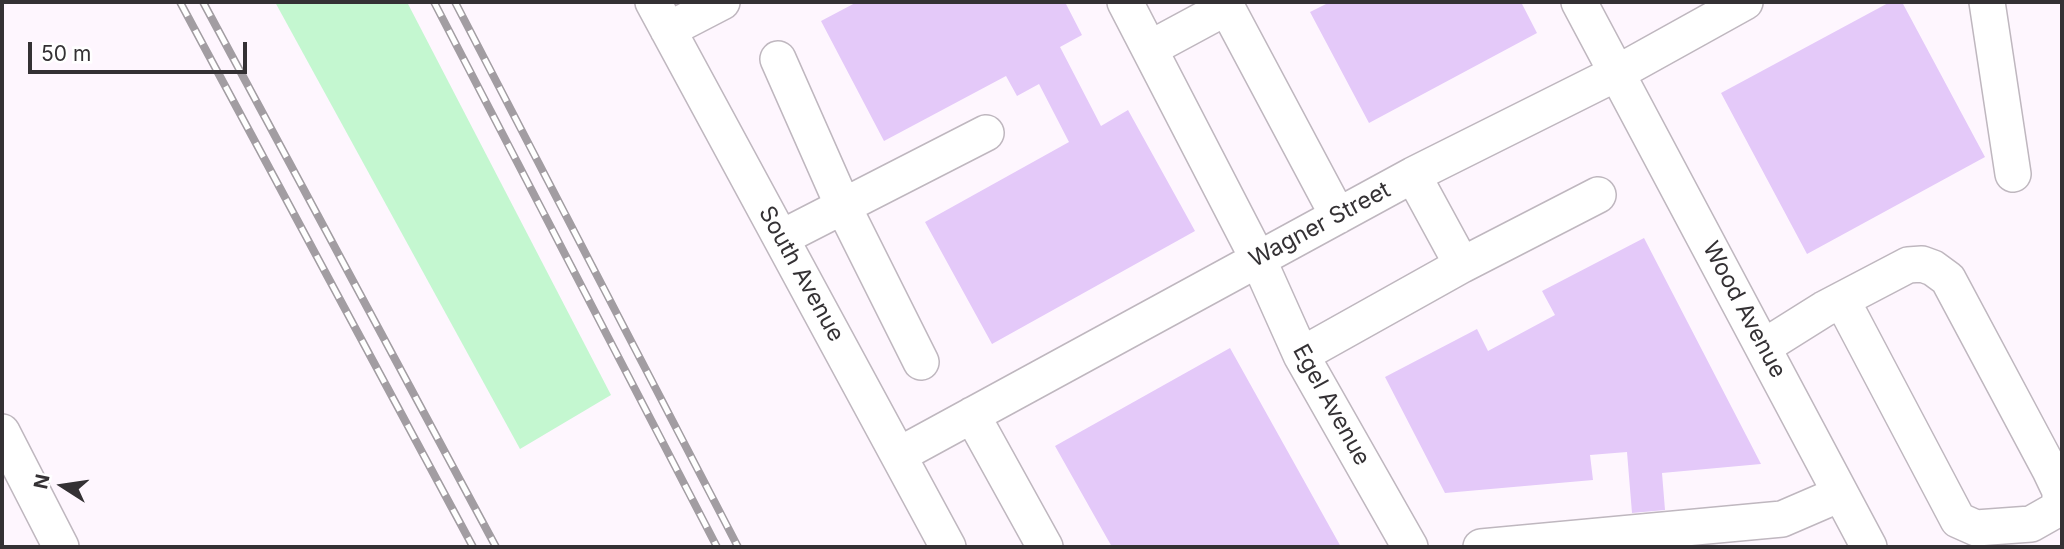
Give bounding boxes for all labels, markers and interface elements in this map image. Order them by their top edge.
scale bar [32,28,250,72]
text: 50 m [41,41,91,66]
street label: Wagner Street [1245,176,1395,274]
street label: South Avenue [752,201,850,347]
street label: Wood Avenue [1697,237,1791,383]
street label: Egel Avenue [1286,340,1376,470]
north arrow [28,451,98,521]
text: N [29,472,55,491]

